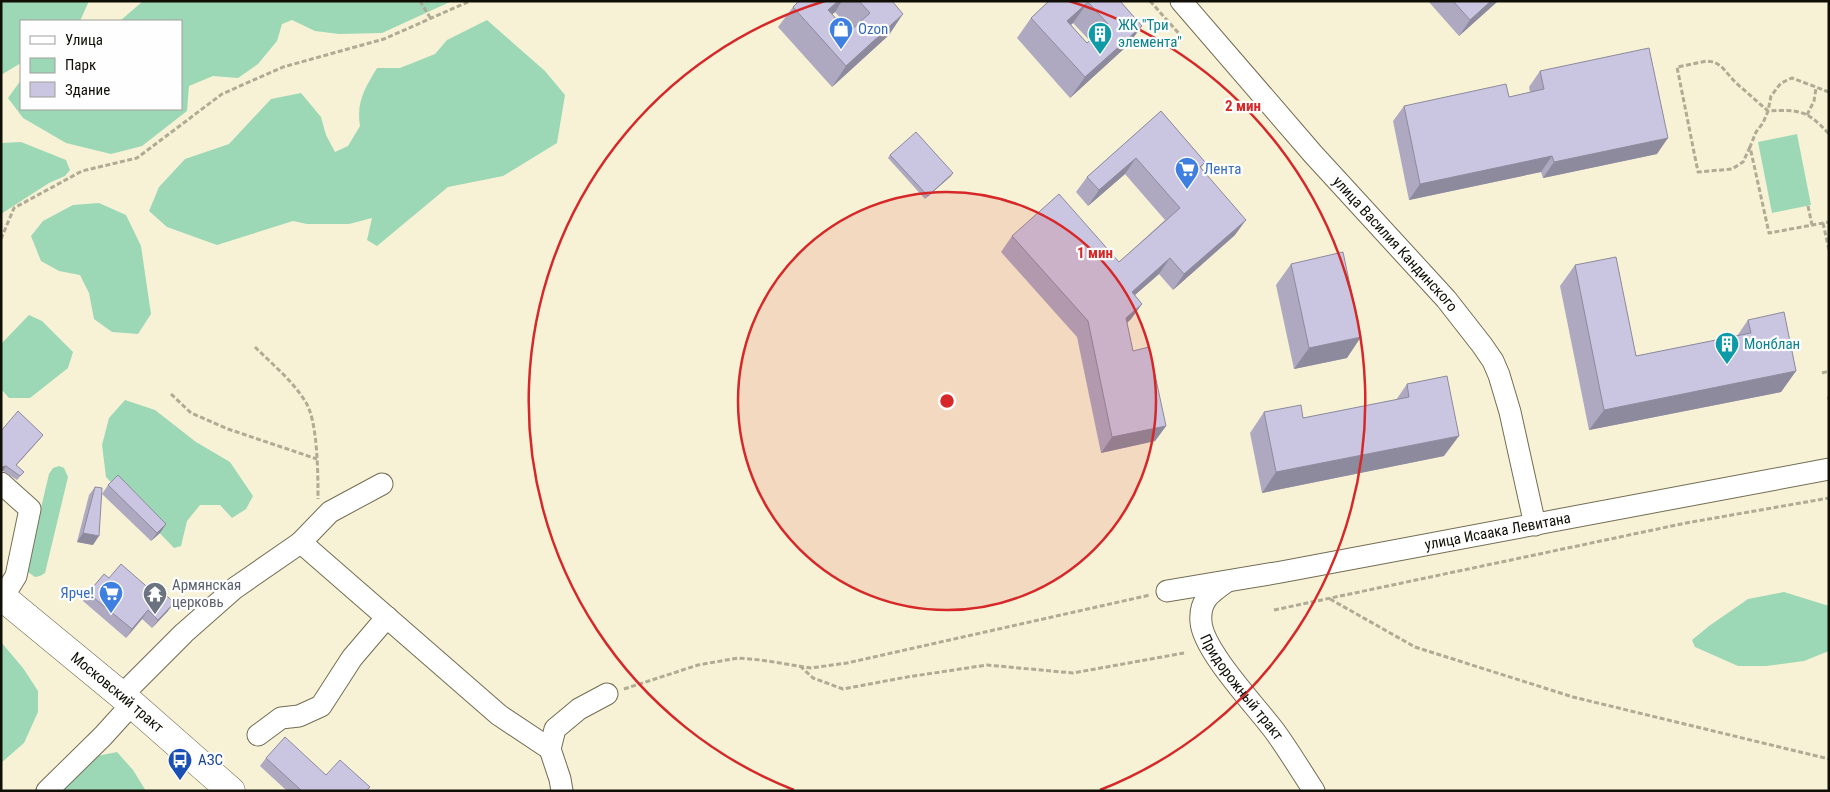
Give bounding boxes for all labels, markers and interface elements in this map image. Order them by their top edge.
shop icon: Ozon [828,16,854,50]
place label: ЖК "Три элемента" [1118,16,1182,51]
legend [20,20,182,110]
place label: Ozon [858,20,888,38]
building icon: ЖК "Три элемента" [1087,21,1113,55]
text: Улица [65,31,103,49]
text: Парк [65,56,96,74]
text: Здание [65,81,110,99]
text: 2 мин [1225,97,1261,115]
supermarket icon: Лента [1174,156,1200,190]
place label: Лента [1204,160,1241,178]
street label: улица Василия Кандинского [1329,173,1461,315]
text: 1 мин [1077,244,1113,262]
building icon: Монблан [1714,331,1740,365]
place label: Монблан [1744,335,1800,353]
centre of rings [938,392,956,410]
street label: улица Исаака Левитана [1423,509,1572,554]
place label: Армянская церковь [172,576,241,611]
supermarket icon: Ярче! [98,580,124,614]
temple icon: Армянская церковь [142,581,168,615]
place label: Ярче! [60,584,94,602]
street label: Придорожный тракт [1196,631,1287,744]
street label: Московский тракт [67,648,167,736]
bus stop icon: АЗС [167,747,193,781]
place label: АЗС [198,751,223,769]

